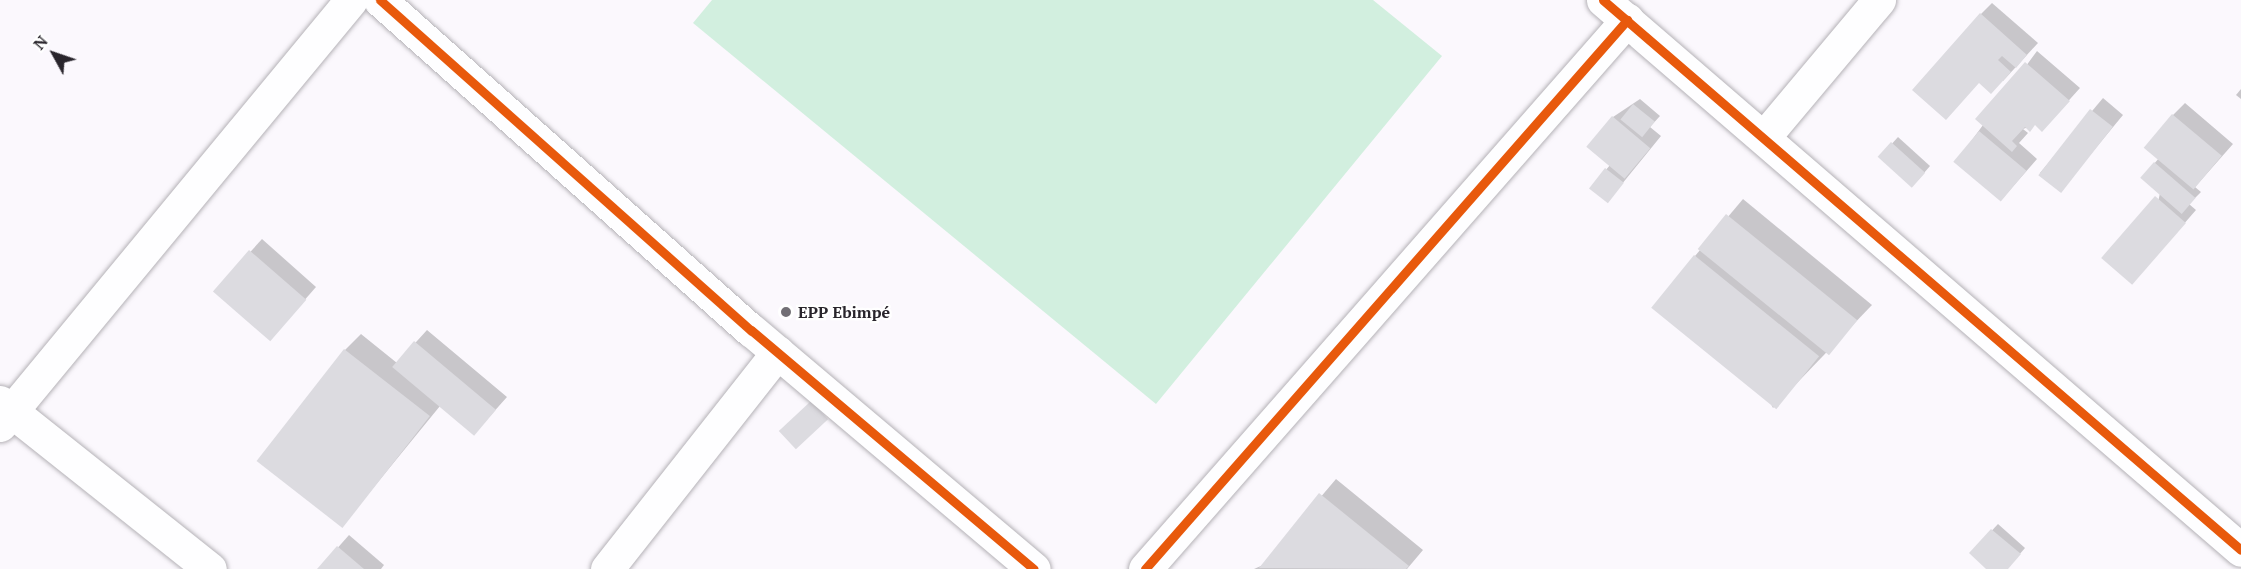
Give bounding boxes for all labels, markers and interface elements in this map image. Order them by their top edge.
north arrow [24,24,84,84]
text: N [28,31,53,54]
place label: EPP Ebimpé [798,302,890,322]
marker: EPP Ebimpé [779,305,793,319]

